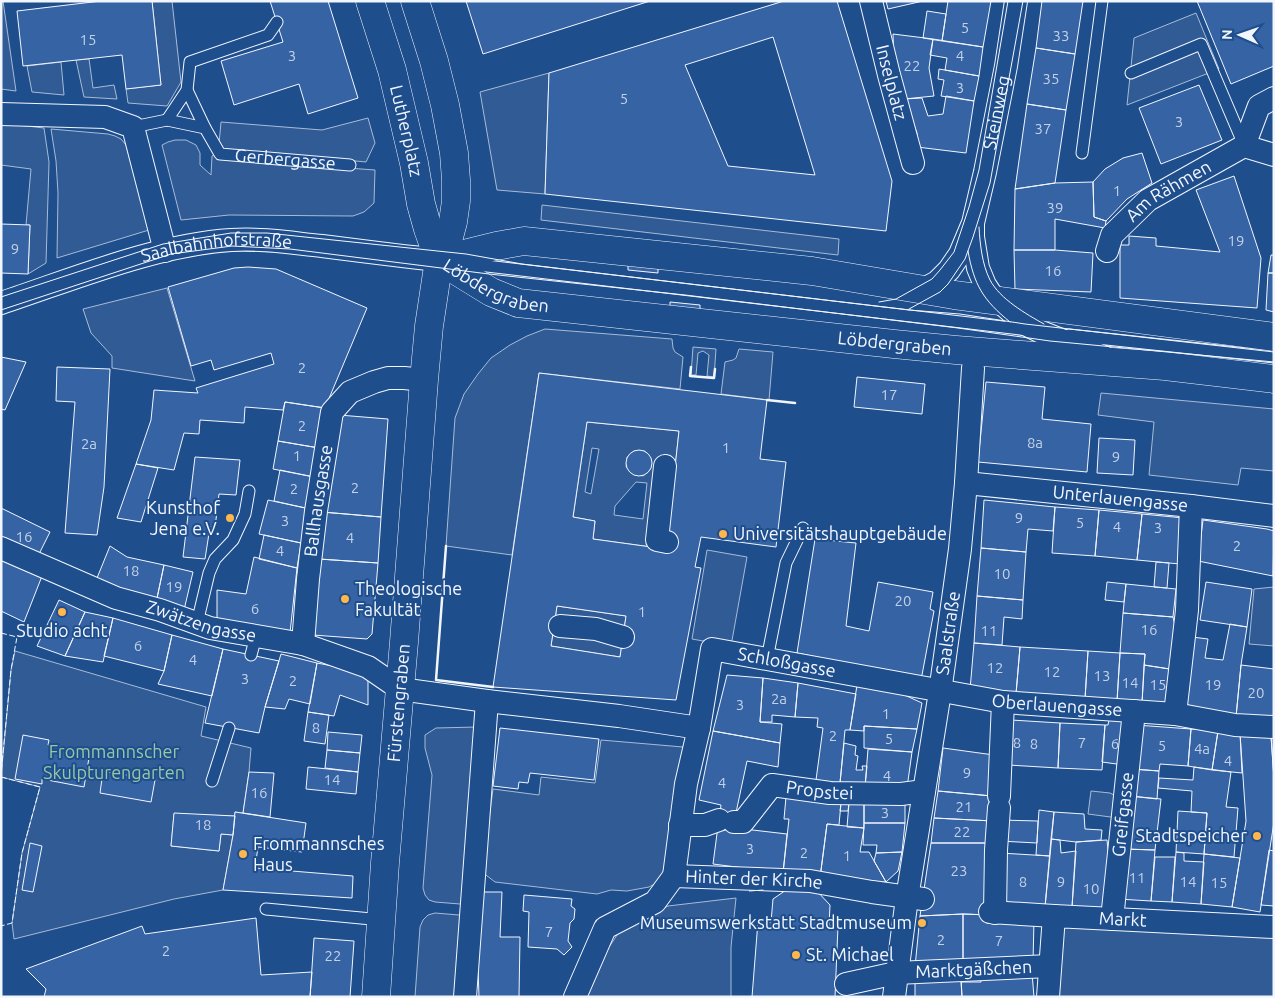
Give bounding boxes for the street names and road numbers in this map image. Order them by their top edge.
street label: Inselplatz [873,42,912,122]
street label: Steinweg [979,73,1013,151]
street label: Lutherplatz [387,83,427,178]
street label: Gerbergasse [234,144,337,173]
street label: Am Rähmen [1121,156,1214,225]
street label: Saalbahnhofstraße [138,229,293,265]
street label: Löbdergraben [440,254,550,315]
street label: Löbdergraben [837,327,953,359]
street label: Ballhausgasse [300,443,336,558]
street label: Unterlauengasse [1052,481,1189,515]
street label: Saalstraße [932,590,963,676]
street label: Zwätzengasse [144,596,258,645]
street label: Fürstengraben [383,643,413,763]
street label: Schloßgasse [736,643,838,680]
street label: Oberlauengasse [990,689,1123,719]
street label: Greifgasse [1108,771,1136,858]
street label: Propstei [785,776,853,802]
street label: Hinter der Kirche [685,865,824,892]
street label: Markt [1098,907,1147,930]
street label: Marktgäßchen [915,956,1033,981]

